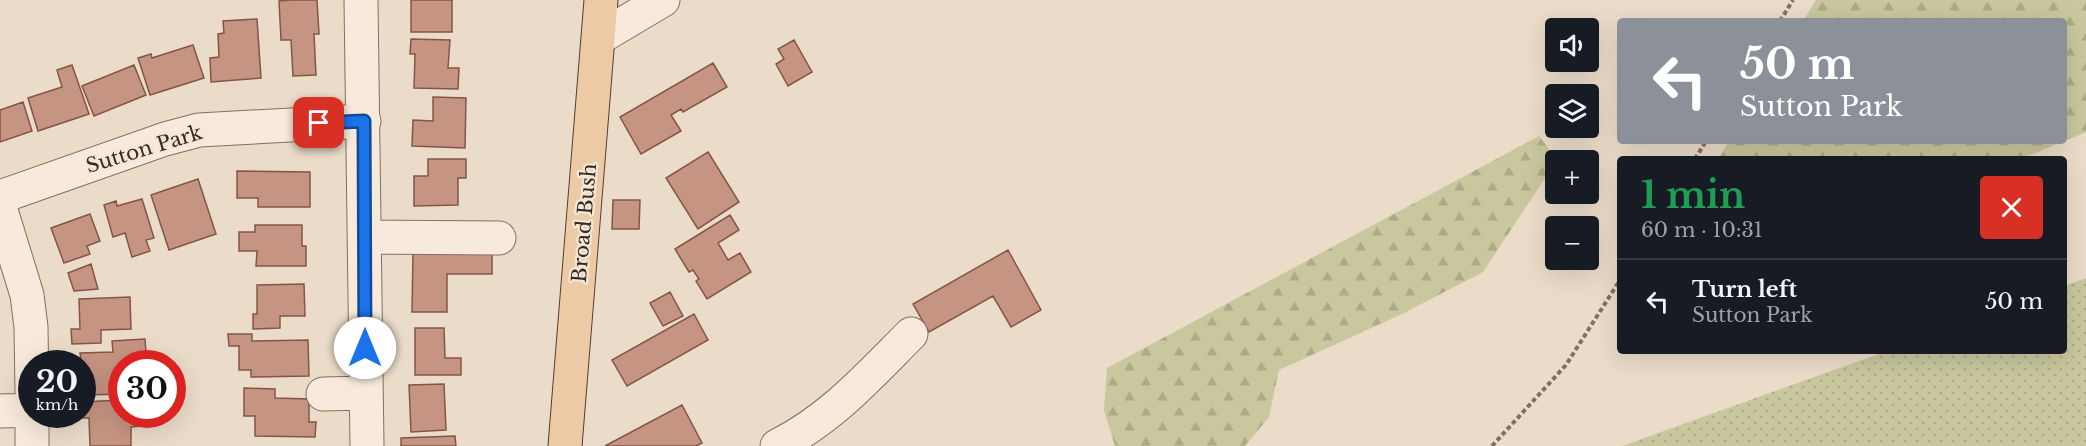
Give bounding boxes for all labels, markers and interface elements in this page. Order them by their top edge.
map controls [1545,18,1599,270]
button: sound [1545,18,1599,72]
text: 50 m [1740,38,1854,90]
icon: left [1641,42,1719,120]
button: layers [1545,84,1599,138]
text: Sutton Park [1740,90,1903,123]
pin [293,97,344,148]
icon: arrive [302,106,335,139]
street label: Sutton Park [83,120,206,178]
button: + [1545,150,1599,204]
street label: Broad Bush [567,162,601,284]
text: 1 min [1641,173,1745,218]
button: close [1980,176,2043,239]
button: − [1545,216,1599,270]
text: 60 m · 10:31 [1641,218,1763,242]
text: Turn left [1692,276,1797,303]
icon: left [1641,285,1674,318]
text: 50 m [1985,288,2043,315]
text: Sutton Park [1692,303,1812,327]
position arrow [333,316,397,380]
speed limit sign: 30 [108,350,186,428]
text: 20 [36,363,78,400]
text: km/h [36,395,78,414]

